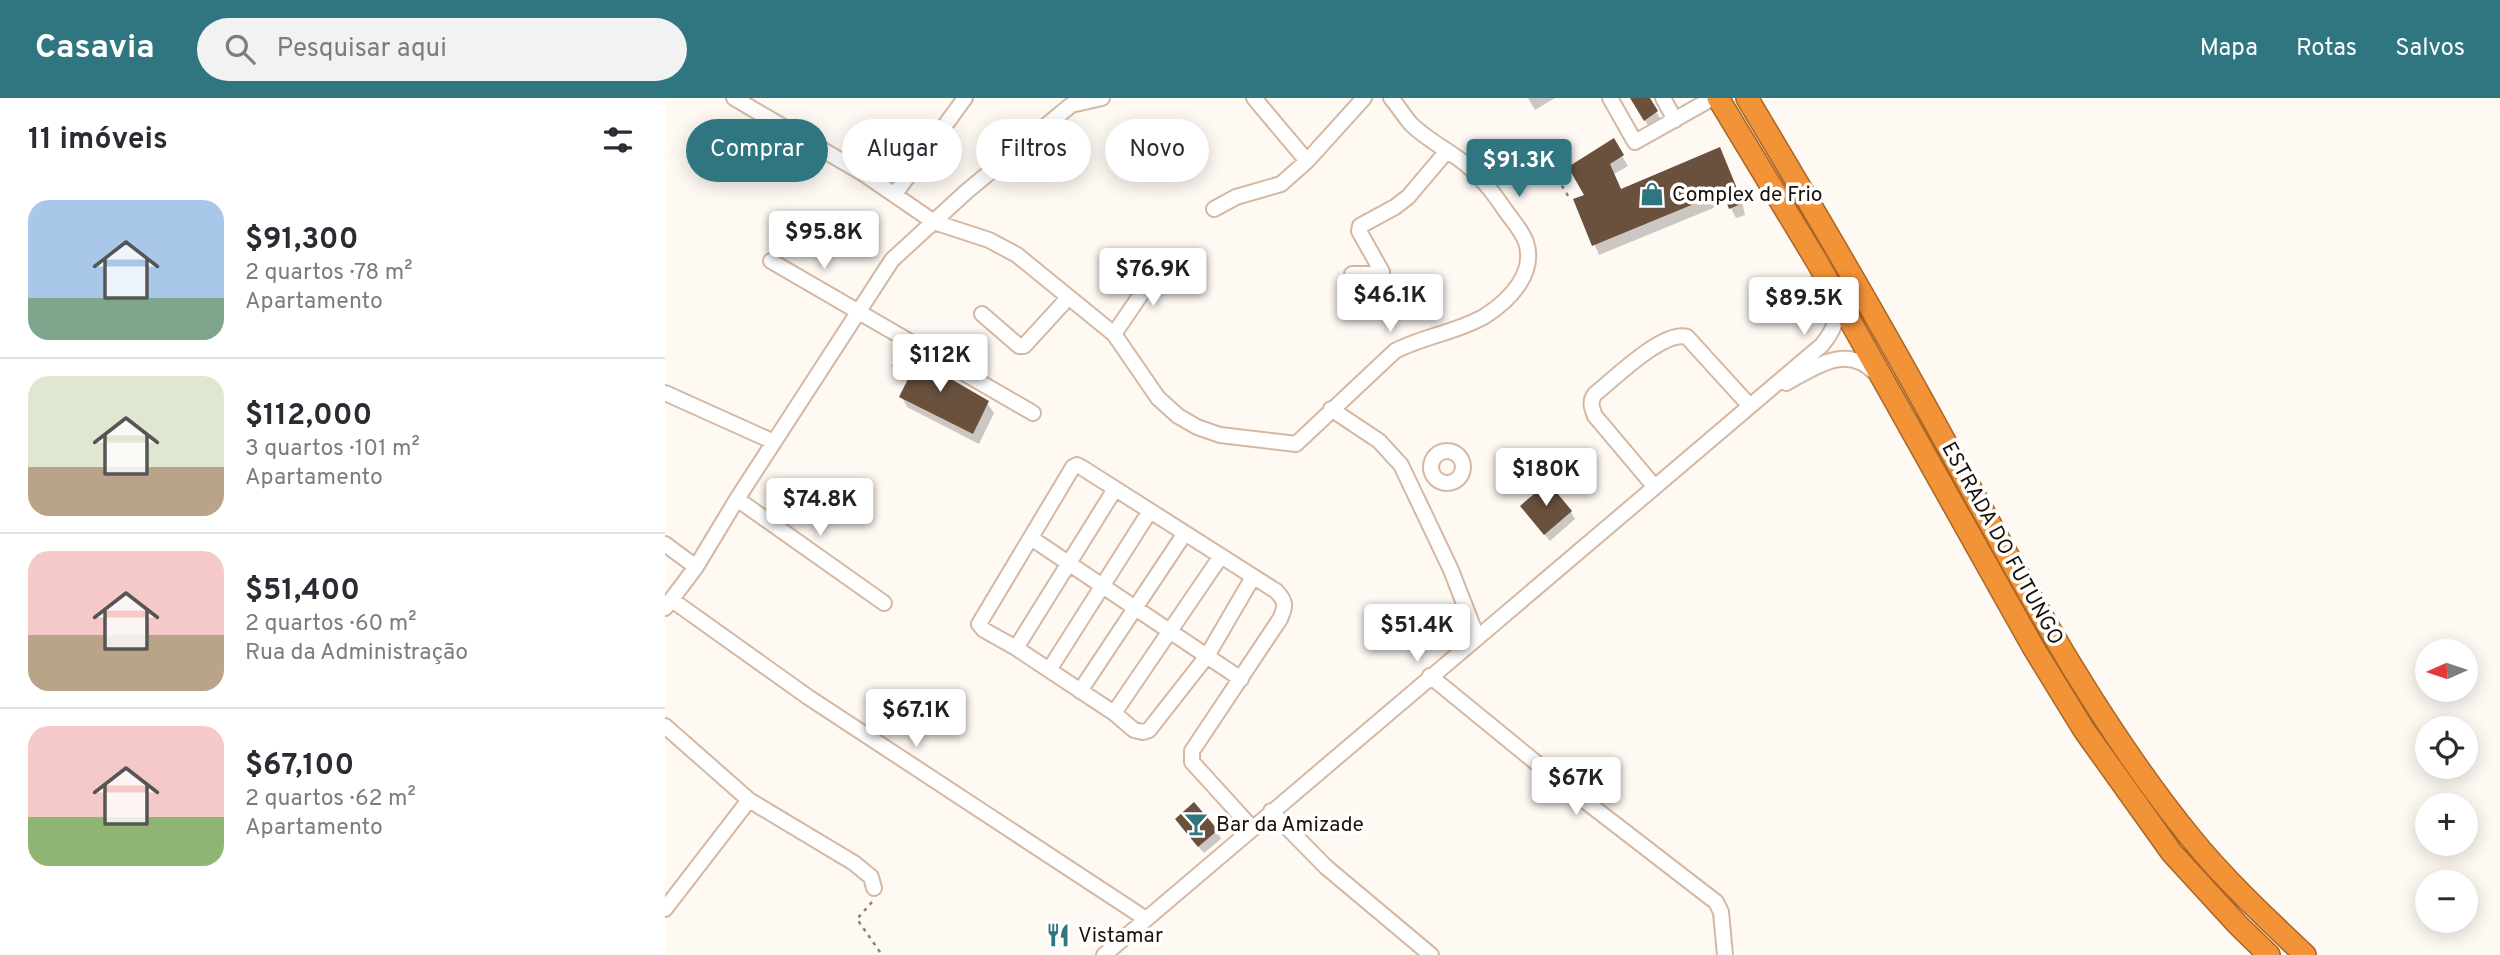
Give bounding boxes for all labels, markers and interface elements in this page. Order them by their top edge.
search box [197,18,687,81]
text: Casavia [35,28,155,70]
icon: search [221,30,259,68]
text: Pesquisar aqui [277,33,447,66]
text: Mapa [2200,34,2258,64]
text: Rotas [2296,34,2357,64]
text: Salvos [2395,34,2465,64]
chip: Comprar [686,119,828,182]
chip: Alugar [842,119,962,182]
chip: Filtros [976,119,1091,182]
chip: Novo [1105,119,1209,182]
icon: filters [599,121,637,159]
text: 11 imóveis [28,122,168,159]
pin: $91.3K [1462,140,1576,199]
text: $91.3K [1483,147,1555,176]
shop icon: Complex de Frio [1638,180,1666,208]
place label: Complex de Frio [1672,182,1823,209]
pin: $95.8K [767,212,881,271]
text: $95.8K [785,219,863,248]
text: $91,300 [245,222,358,259]
icon: home [84,228,168,312]
pin: $76.9K [1096,248,1210,308]
text: $76.9K [1115,256,1191,285]
text: 2 quartos · 78 m² [245,259,413,288]
pin: $46.1K [1333,274,1447,334]
pin: $89.5K [1747,278,1861,337]
text: $46.1K [1353,282,1427,311]
text: $89.5K [1765,285,1843,314]
text: Apartamento [245,288,383,317]
pin: $112K [891,334,989,394]
text: $112K [909,342,971,371]
text: $112,000 [245,398,372,435]
icon: home [84,404,168,488]
text: 3 quartos · 101 m² [245,435,420,464]
street label: ESTRADA DO FUTUNGO [1935,438,2069,650]
pin: $180K [1497,448,1595,508]
text: $180K [1512,456,1580,485]
text: Apartamento [245,464,383,493]
pin: $74.8K [763,478,877,538]
text: $74.8K [782,486,858,515]
text: $51,400 [245,573,360,610]
icon: home [84,579,168,663]
pin: $51.4K [1360,604,1474,664]
text: 2 quartos · 60 m² [245,610,417,639]
text: $51.4K [1380,612,1454,641]
text: Rua da Administração [245,639,468,668]
north arrow [2415,639,2478,702]
map controls [2415,639,2478,933]
pin: $67.1K [859,690,973,749]
text: $67.1K [882,697,950,726]
button: locate [2415,716,2478,779]
text: $67,100 [245,748,354,785]
icon: home [84,754,168,838]
pin: $67K [1535,758,1617,817]
text: $67K [1548,765,1604,794]
text: 2 quartos · 62 m² [245,785,416,814]
button: + [2415,793,2478,856]
bar icon: Bar da Amizade [1182,810,1210,838]
place label: Bar da Amizade [1216,812,1364,839]
text: Apartamento [245,814,383,843]
button: − [2415,870,2478,933]
restaurant icon: Vistamar [1044,921,1072,949]
place label: Vistamar [1078,923,1163,950]

